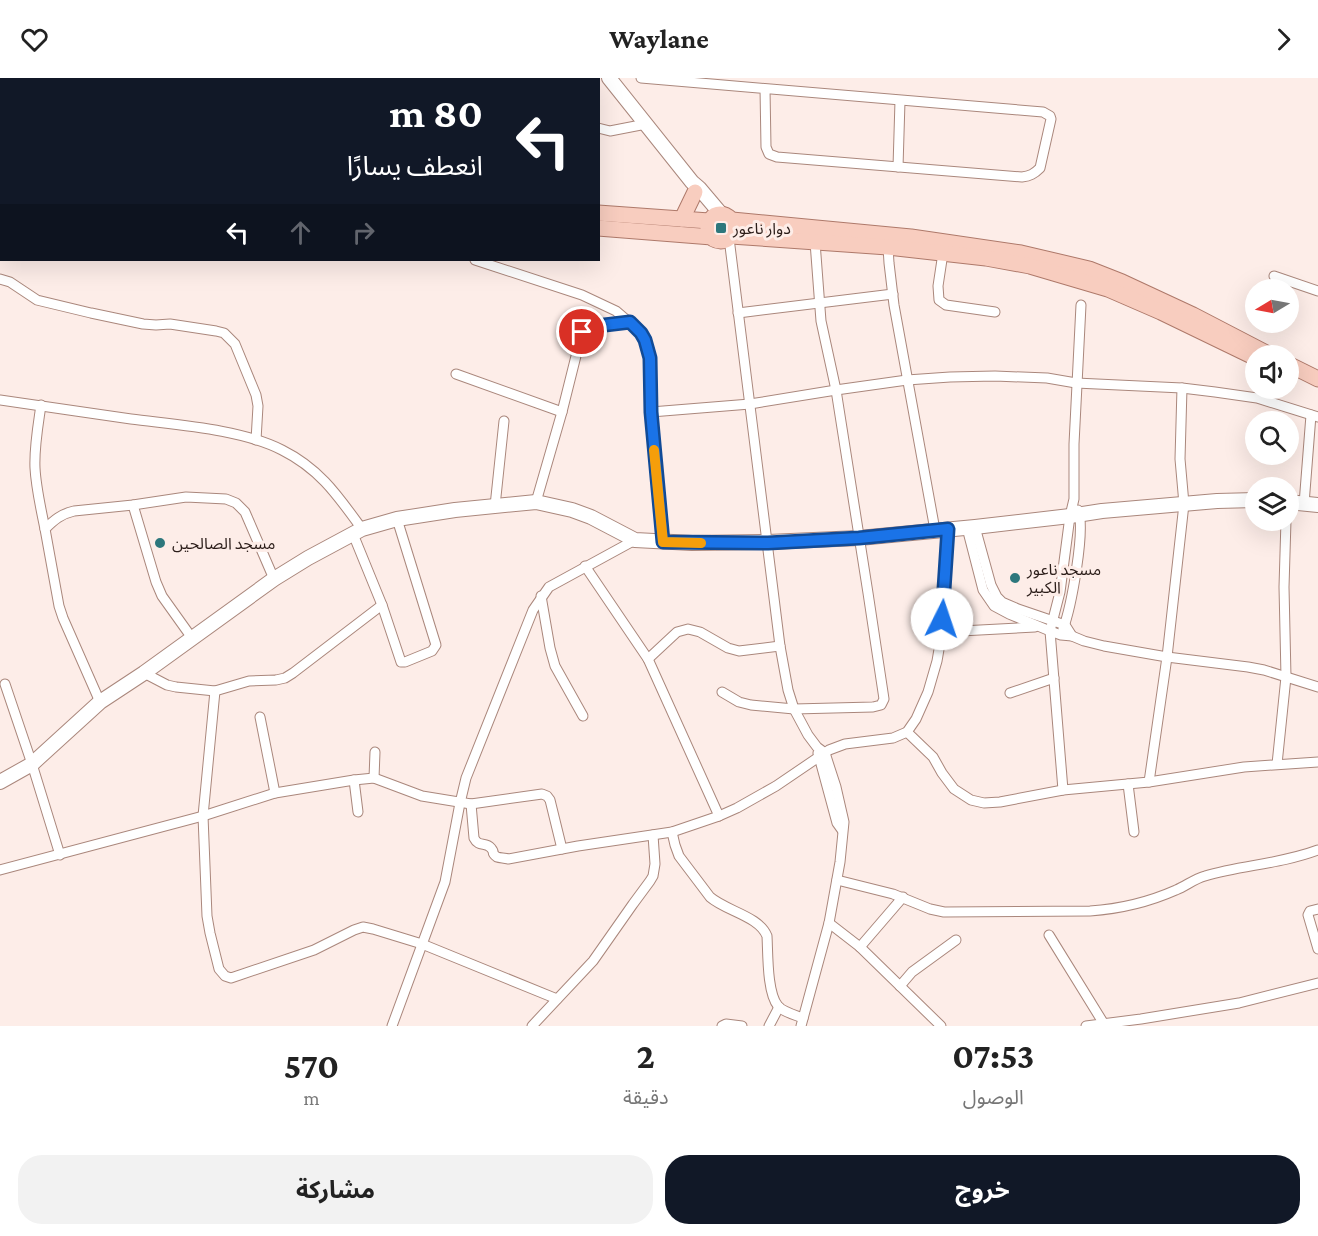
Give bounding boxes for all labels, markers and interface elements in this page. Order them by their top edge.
icon: heart [18,23,51,56]
icon: forward [1267,23,1300,56]
text: Waylane [609,24,709,54]
text: 80 m [389,89,483,136]
icon: left [504,102,582,180]
text: انعطف يسارًا [347,151,483,181]
icon: left [221,216,254,249]
icon: ahead [284,216,317,249]
icon: right [347,216,380,249]
place label: دوار ناعور [732,220,791,238]
marker: دوار ناعور [714,221,728,235]
north arrow [1245,279,1299,333]
map controls [1245,279,1299,531]
pin [556,306,607,357]
icon: arrive [565,315,598,348]
button: sound [1245,345,1299,399]
button: search [1245,411,1299,465]
button: layers [1245,477,1299,531]
place label: مسجد الصالحين [172,535,276,553]
marker: مسجد الصالحين [153,536,167,550]
place label: مسجد ناعور الكبير [1026,561,1101,597]
marker: مسجد ناعور الكبير [1008,571,1022,585]
position arrow [910,587,974,651]
text: 2 [637,1036,655,1076]
text: 07:53 [952,1036,1034,1076]
text: 570 [284,1046,339,1086]
text: دقيقة [623,1086,669,1108]
text: الوصول [963,1086,1024,1108]
text: m [303,1087,320,1109]
button: مشاركة [18,1155,653,1224]
button: خروج [665,1155,1300,1224]

